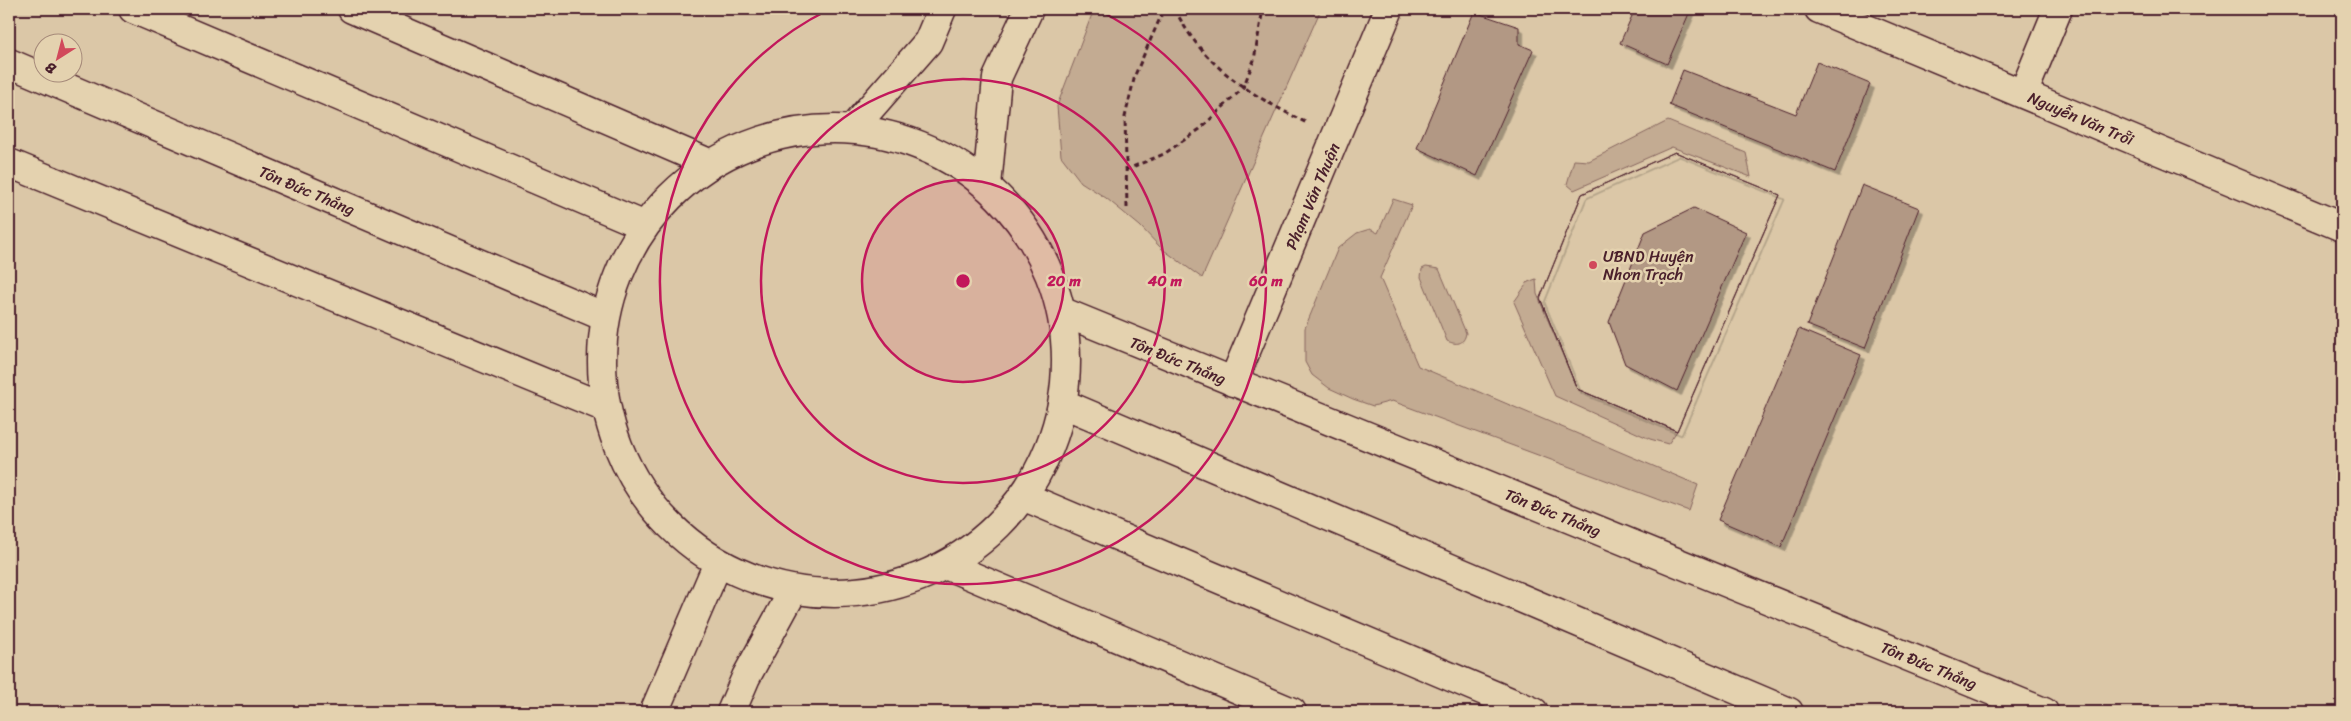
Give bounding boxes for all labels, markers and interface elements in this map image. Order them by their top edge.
north arrow [32,32,82,82]
text: B [40,55,62,81]
street label: Nguyễn Văn Trỗi [2023,83,2139,154]
street label: Phạm Văn Thuận [1277,138,1348,254]
street label: Tôn Đức Thắng [254,157,359,224]
place label: UBND Huyện Nhơn Trạch [1603,242,1694,289]
marker: UBND Huyện Nhơn Trạch [1587,259,1599,271]
text: 20 m [1046,268,1081,294]
text: 40 m [1147,268,1183,294]
text: 60 m [1248,268,1283,294]
centre of rings [954,272,972,290]
street label: Tôn Đức Thắng [1125,328,1231,393]
street label: Tôn Đức Thắng [1500,480,1606,545]
street label: Tôn Đức Thắng [1876,633,1982,698]

